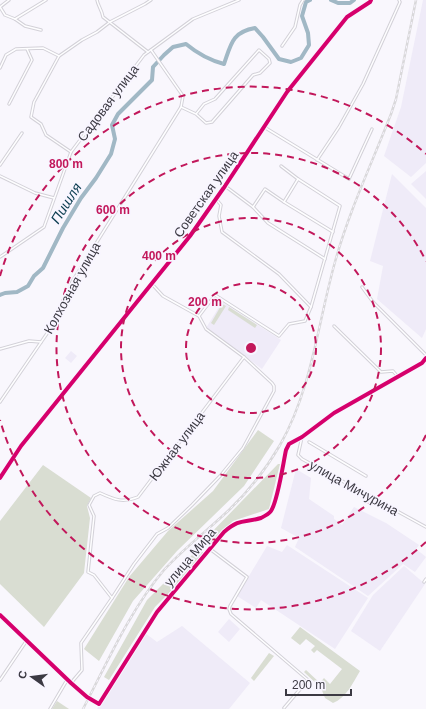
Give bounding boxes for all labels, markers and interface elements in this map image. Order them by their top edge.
street label: Садовая улица [74,61,142,144]
street label: Советская улица [171,147,242,240]
text: 800 m [49,157,83,171]
water label: Пишля [47,179,85,226]
text: 600 m [96,203,130,217]
street label: Колхозная улица [41,239,104,336]
text: 400 m [142,249,176,263]
text: 200 m [188,295,222,309]
centre of rings [244,341,258,355]
street label: Южная улица [146,408,208,484]
street label: улица Мичурина [307,457,402,519]
street label: улица Мира [161,524,219,589]
north arrow [12,657,52,697]
text: С [16,669,29,680]
scale bar [286,671,351,697]
text: 200 m [292,678,325,692]

